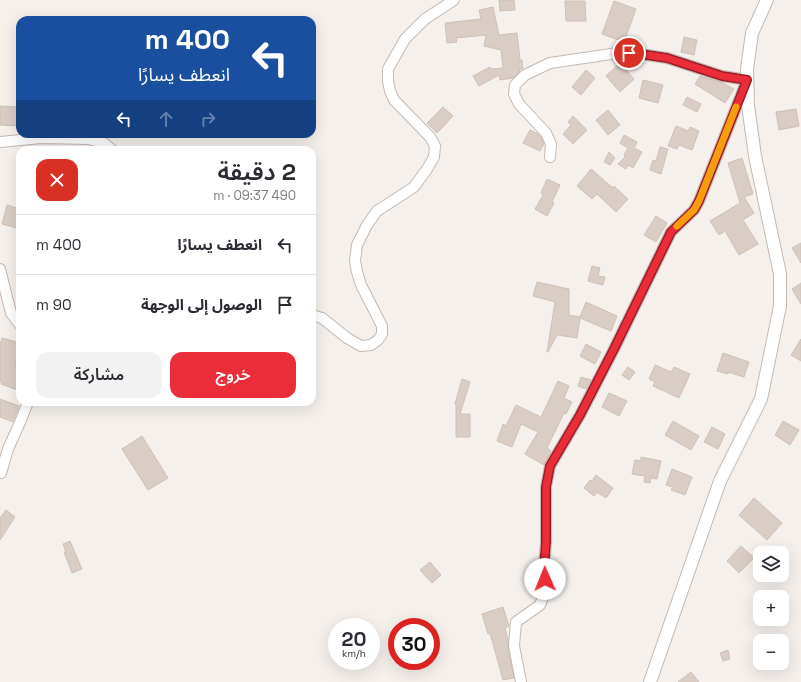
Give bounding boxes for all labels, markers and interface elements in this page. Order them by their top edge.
text: 400 m [145,21,230,57]
icon: left [244,32,296,84]
pin [612,36,646,70]
icon: arrive [618,42,640,64]
text: انعطف يسارًا [138,63,230,86]
icon: left [113,108,135,130]
icon: ahead [155,108,177,130]
icon: right [197,108,219,130]
text: 2 دقيقة [217,156,296,187]
button: close [36,159,78,201]
text: 490 m · 09:37 [213,187,296,204]
icon: left [274,234,296,256]
text: 400 m [36,235,81,254]
text: انعطف يسارًا [178,235,262,254]
icon: arrive [274,294,296,316]
text: 90 m [36,295,72,314]
text: الوصول إلى الوجهة [141,295,262,314]
button: مشاركة [36,352,162,398]
button: خروج [170,352,296,398]
map controls [753,546,789,670]
button: layers [753,546,789,582]
position arrow [524,558,566,600]
button: + [753,590,789,626]
speed limit sign: 30 [388,618,440,670]
text: 20 [342,626,366,652]
button: − [753,634,789,670]
text: km/h [342,647,366,660]

